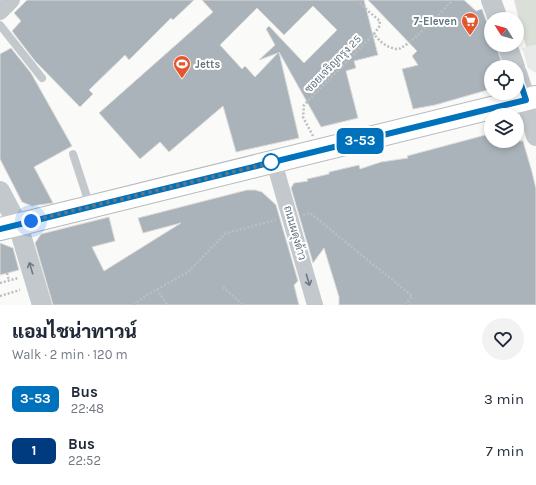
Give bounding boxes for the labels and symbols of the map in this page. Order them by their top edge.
supermarket icon: 7-Eleven [460,11,480,36]
north arrow [484,12,524,52]
place label: 7-Eleven [413,15,457,28]
street label: ซอยเจริญกรุง 25 [302,32,365,97]
sports icon: Jetts [172,54,192,79]
place label: Jetts [195,58,220,71]
line badge: 3-53 [332,128,388,154]
unlabelled marker [262,153,280,171]
street label: ถนนผดุงด้าว [279,204,310,262]
your location [21,211,41,231]
one-way arrow [26,262,34,274]
one-way arrow [305,273,312,286]

